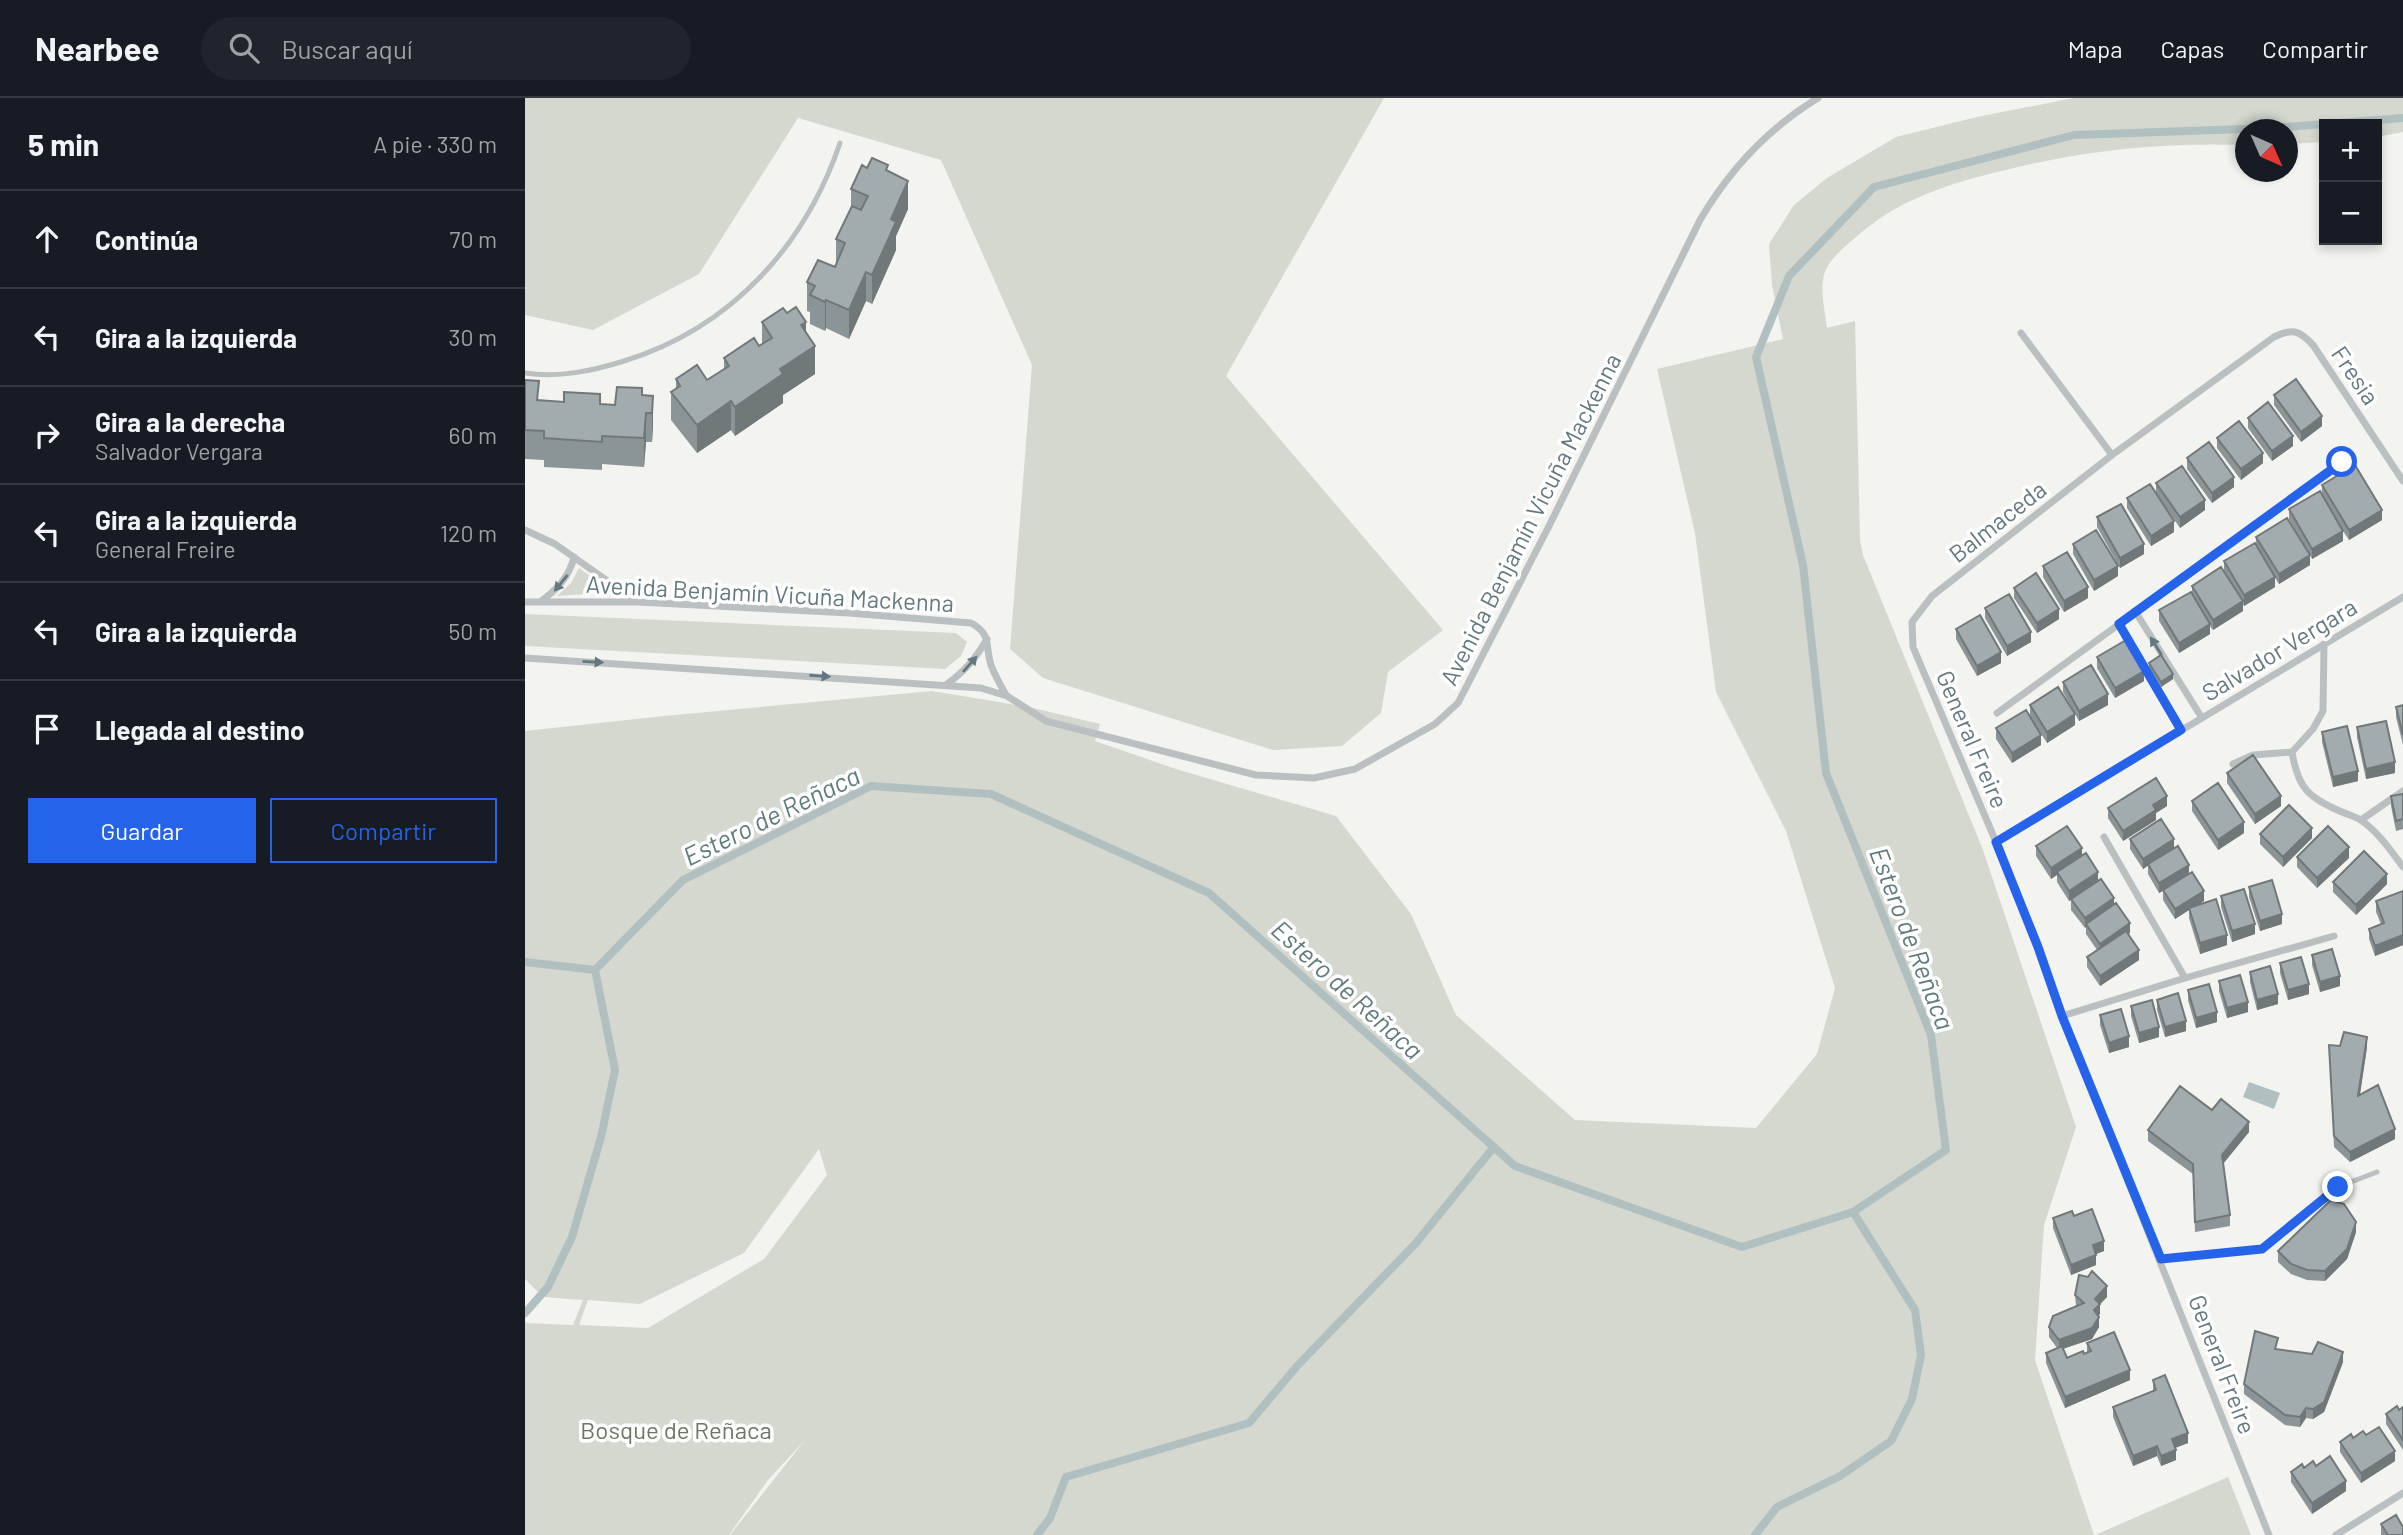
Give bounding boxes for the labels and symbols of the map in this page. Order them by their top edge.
north arrow [2235,119,2298,182]
street label: Fresia [2326,340,2386,410]
street label: Avenida Benjamín Vicuña Mackenna [1433,348,1627,690]
route start [2326,446,2357,477]
street label: Balmaceda [1943,474,2051,568]
street label: Avenida Benjamín Vicuña Mackenna [585,569,955,617]
one-way arrow [553,573,568,591]
street label: Salvador Vergara [2196,591,2362,707]
one-way arrow [2150,636,2163,655]
one-way arrow [582,656,604,667]
one-way arrow [962,656,977,673]
street label: General Freire [1931,666,2015,812]
one-way arrow [809,671,831,682]
water label: Estero de Reñaca [678,759,864,871]
water label: Estero de Reñaca [1864,842,1962,1034]
water label: Estero de Reñaca [1266,913,1430,1065]
route end [2322,1171,2353,1202]
street label: General Freire [2183,1290,2263,1438]
park label: Bosque de Reñaca [580,1415,772,1444]

